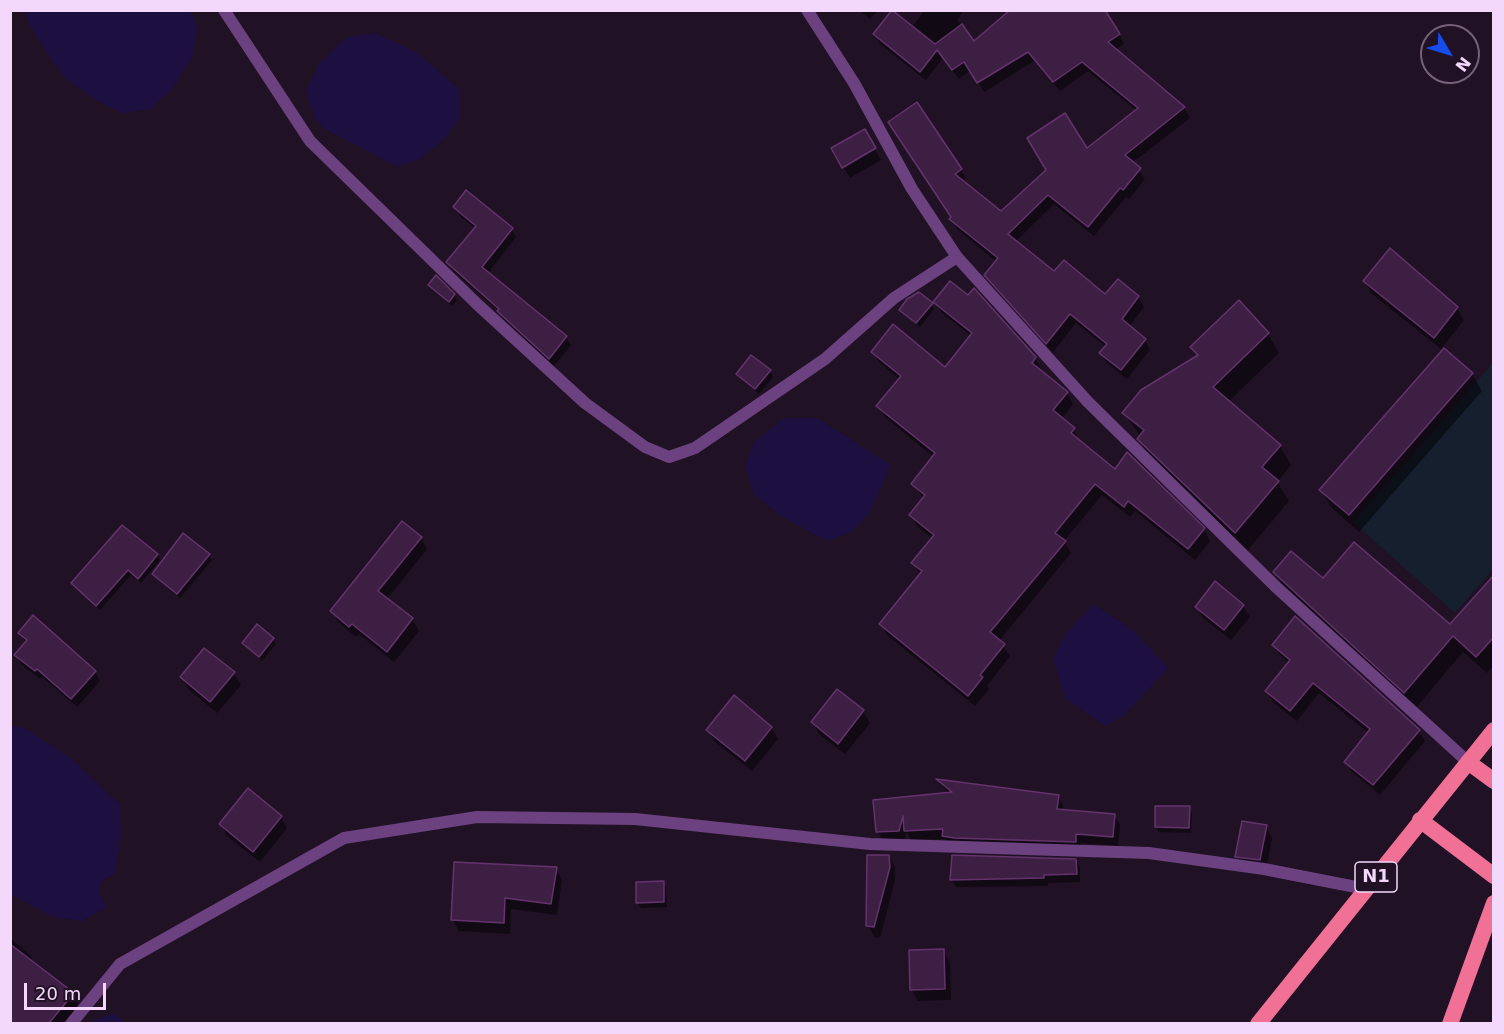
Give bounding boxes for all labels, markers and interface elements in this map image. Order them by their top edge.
north arrow [1420,24,1480,84]
text: N [1451,53,1475,75]
road number: N1 [1355,862,1397,892]
scale bar [27,971,110,1009]
text: 20 m [35,983,81,1004]

